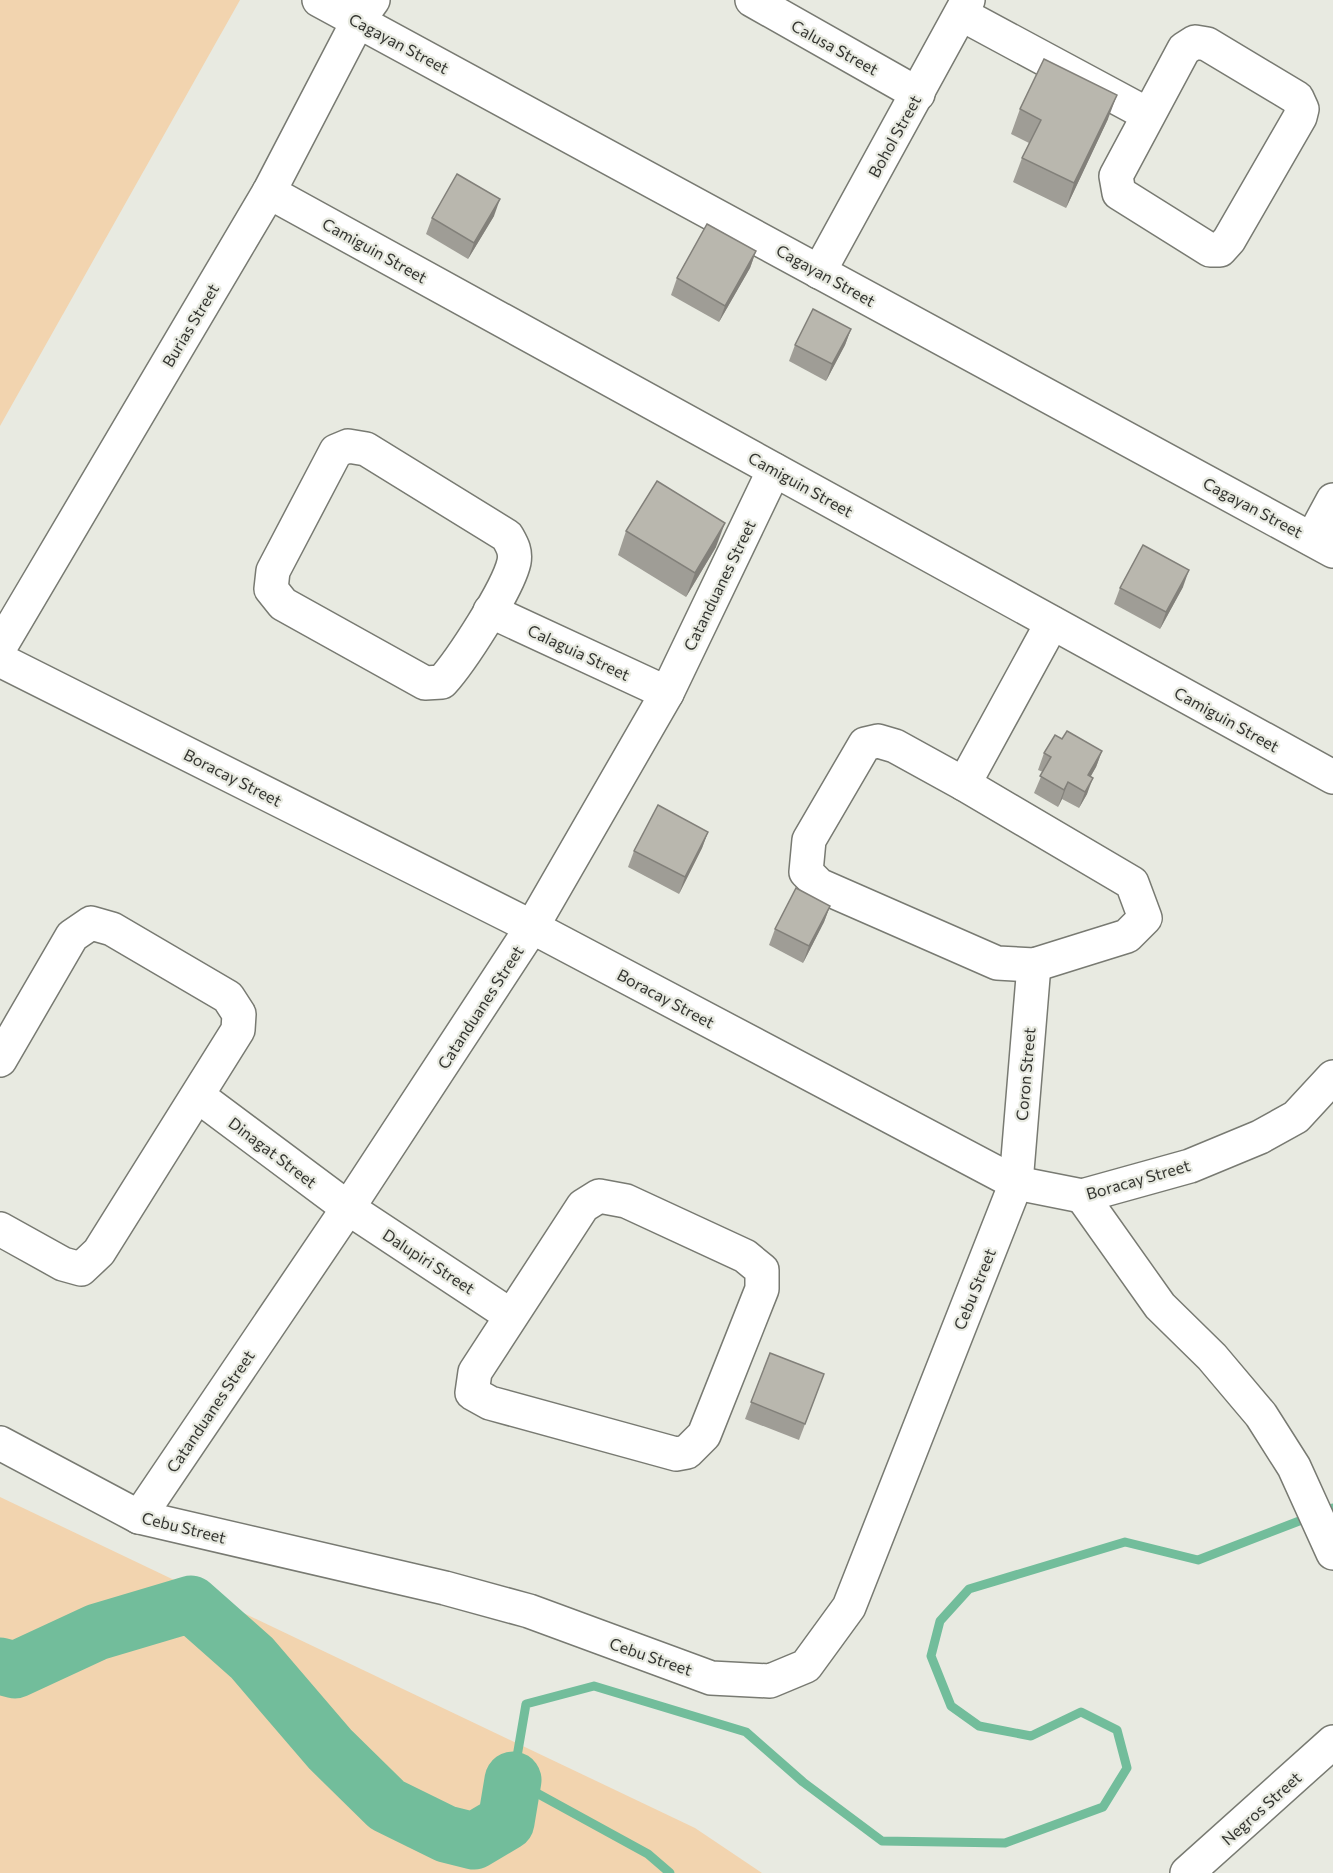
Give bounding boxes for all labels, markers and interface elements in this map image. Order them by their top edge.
street label: Cagayan Street [346,9,452,77]
street label: Calusa Street [788,15,882,79]
street label: Bohol Street [864,91,925,180]
street label: Camiguin Street [319,213,431,287]
street label: Cagayan Street [773,240,879,310]
street label: Burias Street [158,280,222,370]
street label: Camiguin Street [745,447,857,521]
street label: Cagayan Street [1200,473,1306,541]
street label: Catanduanes Street [679,516,759,653]
street label: Calaguia Street [525,620,633,684]
street label: Camiguin Street [1171,682,1283,756]
street label: Boracay Street [181,744,285,810]
street label: Catanduanes Street [433,941,527,1072]
street label: Boracay Street [614,964,718,1032]
street label: Coron Street [1011,1026,1039,1121]
street label: Dinagat Street [225,1113,321,1192]
street label: Boracay Street [1084,1155,1193,1203]
street label: Dalupiri Street [380,1224,479,1298]
street label: Cebu Street [949,1245,999,1332]
street label: Catanduanes Street [162,1346,258,1476]
street label: Cebu Street [140,1507,228,1547]
street label: Cebu Street [607,1633,695,1679]
street label: Negros Street [1217,1767,1305,1849]

